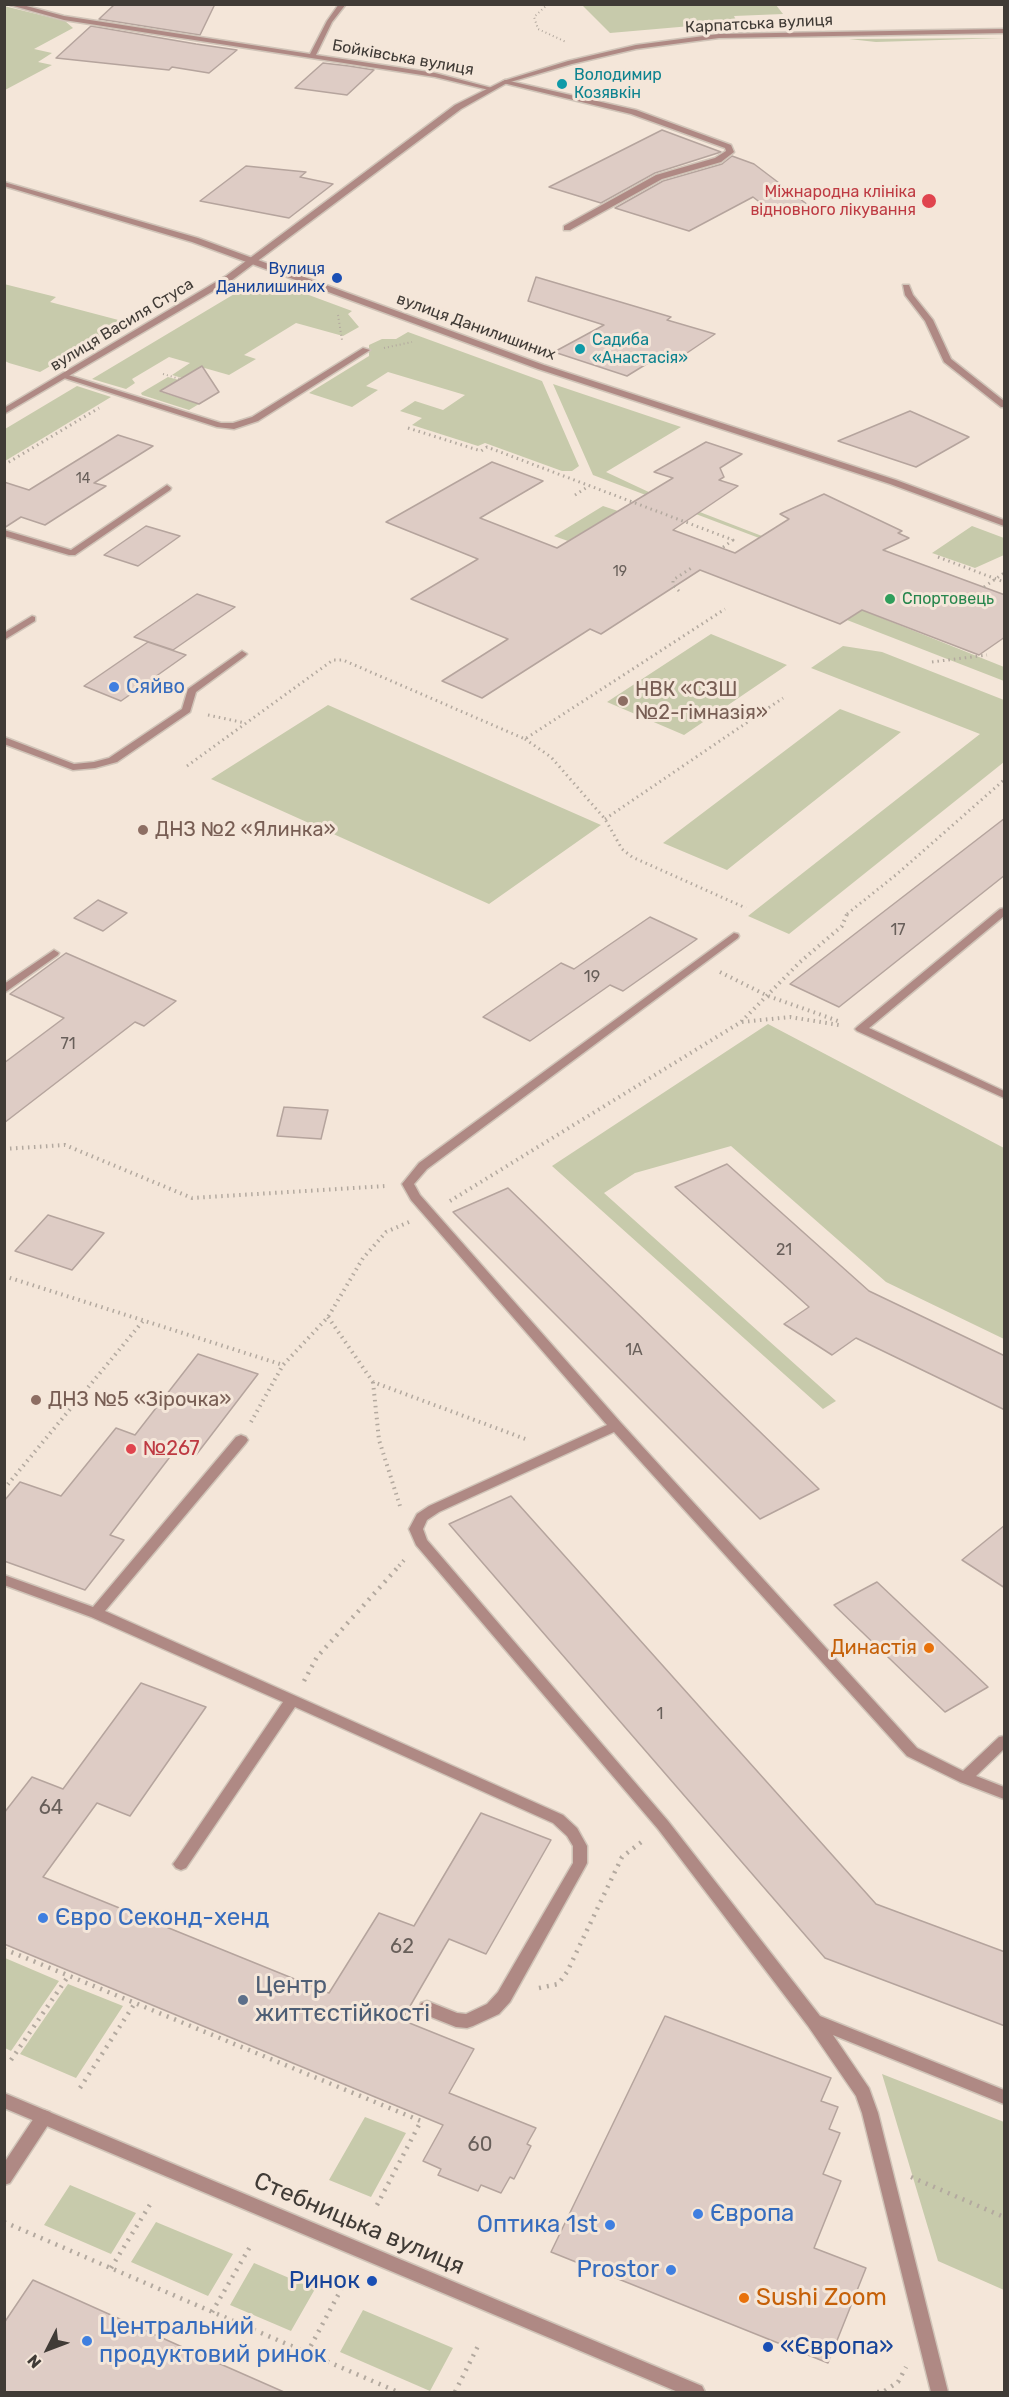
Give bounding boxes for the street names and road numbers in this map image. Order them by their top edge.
street label: Карпатська вулиця [685,11,833,37]
street label: Бойківська вулиця [331,36,475,80]
street label: вулиця Василя Стуса [47,275,197,375]
street label: вулиця Данилишиних [394,289,558,365]
street label: Стебницька вулиця [249,2167,469,2281]

